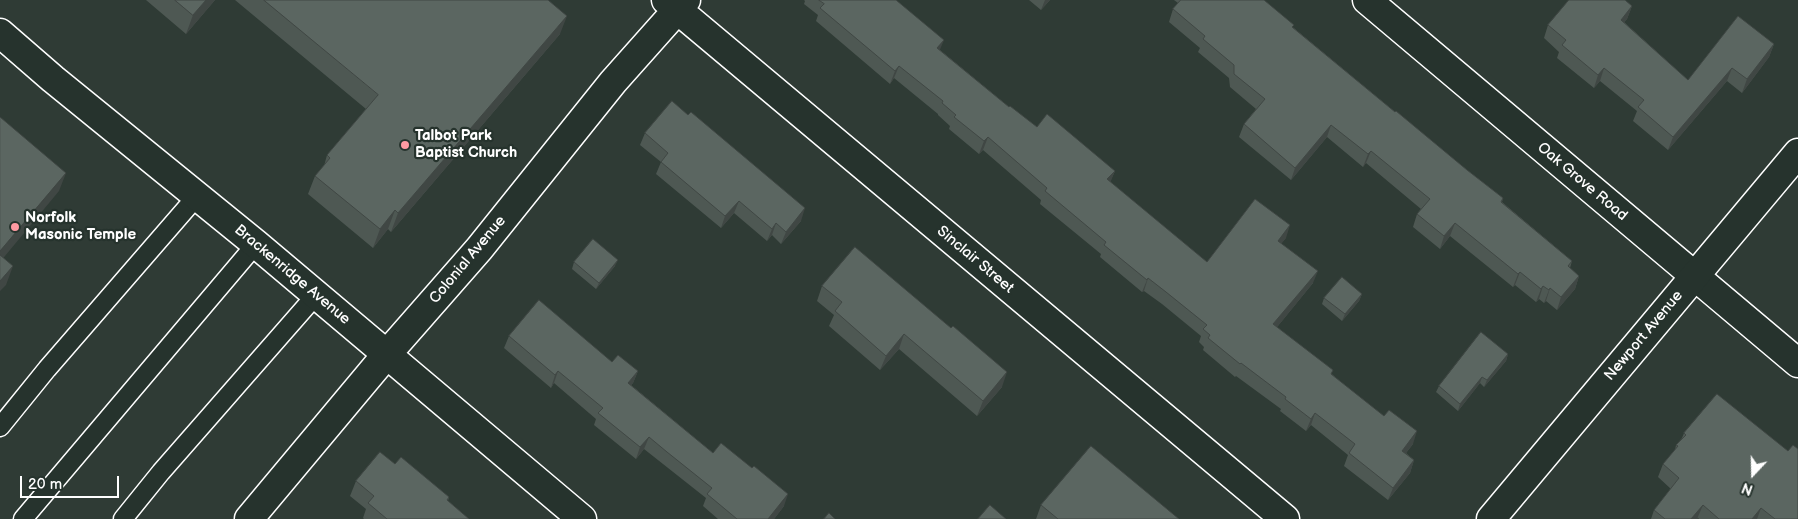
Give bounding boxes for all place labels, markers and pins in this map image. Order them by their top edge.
place label: Talbot Park Baptist Church [415,127,517,162]
marker: Talbot Park Baptist Church [399,139,411,151]
place label: Norfolk Masonic Temple [25,209,136,244]
marker: Norfolk Masonic Temple [9,221,21,233]

